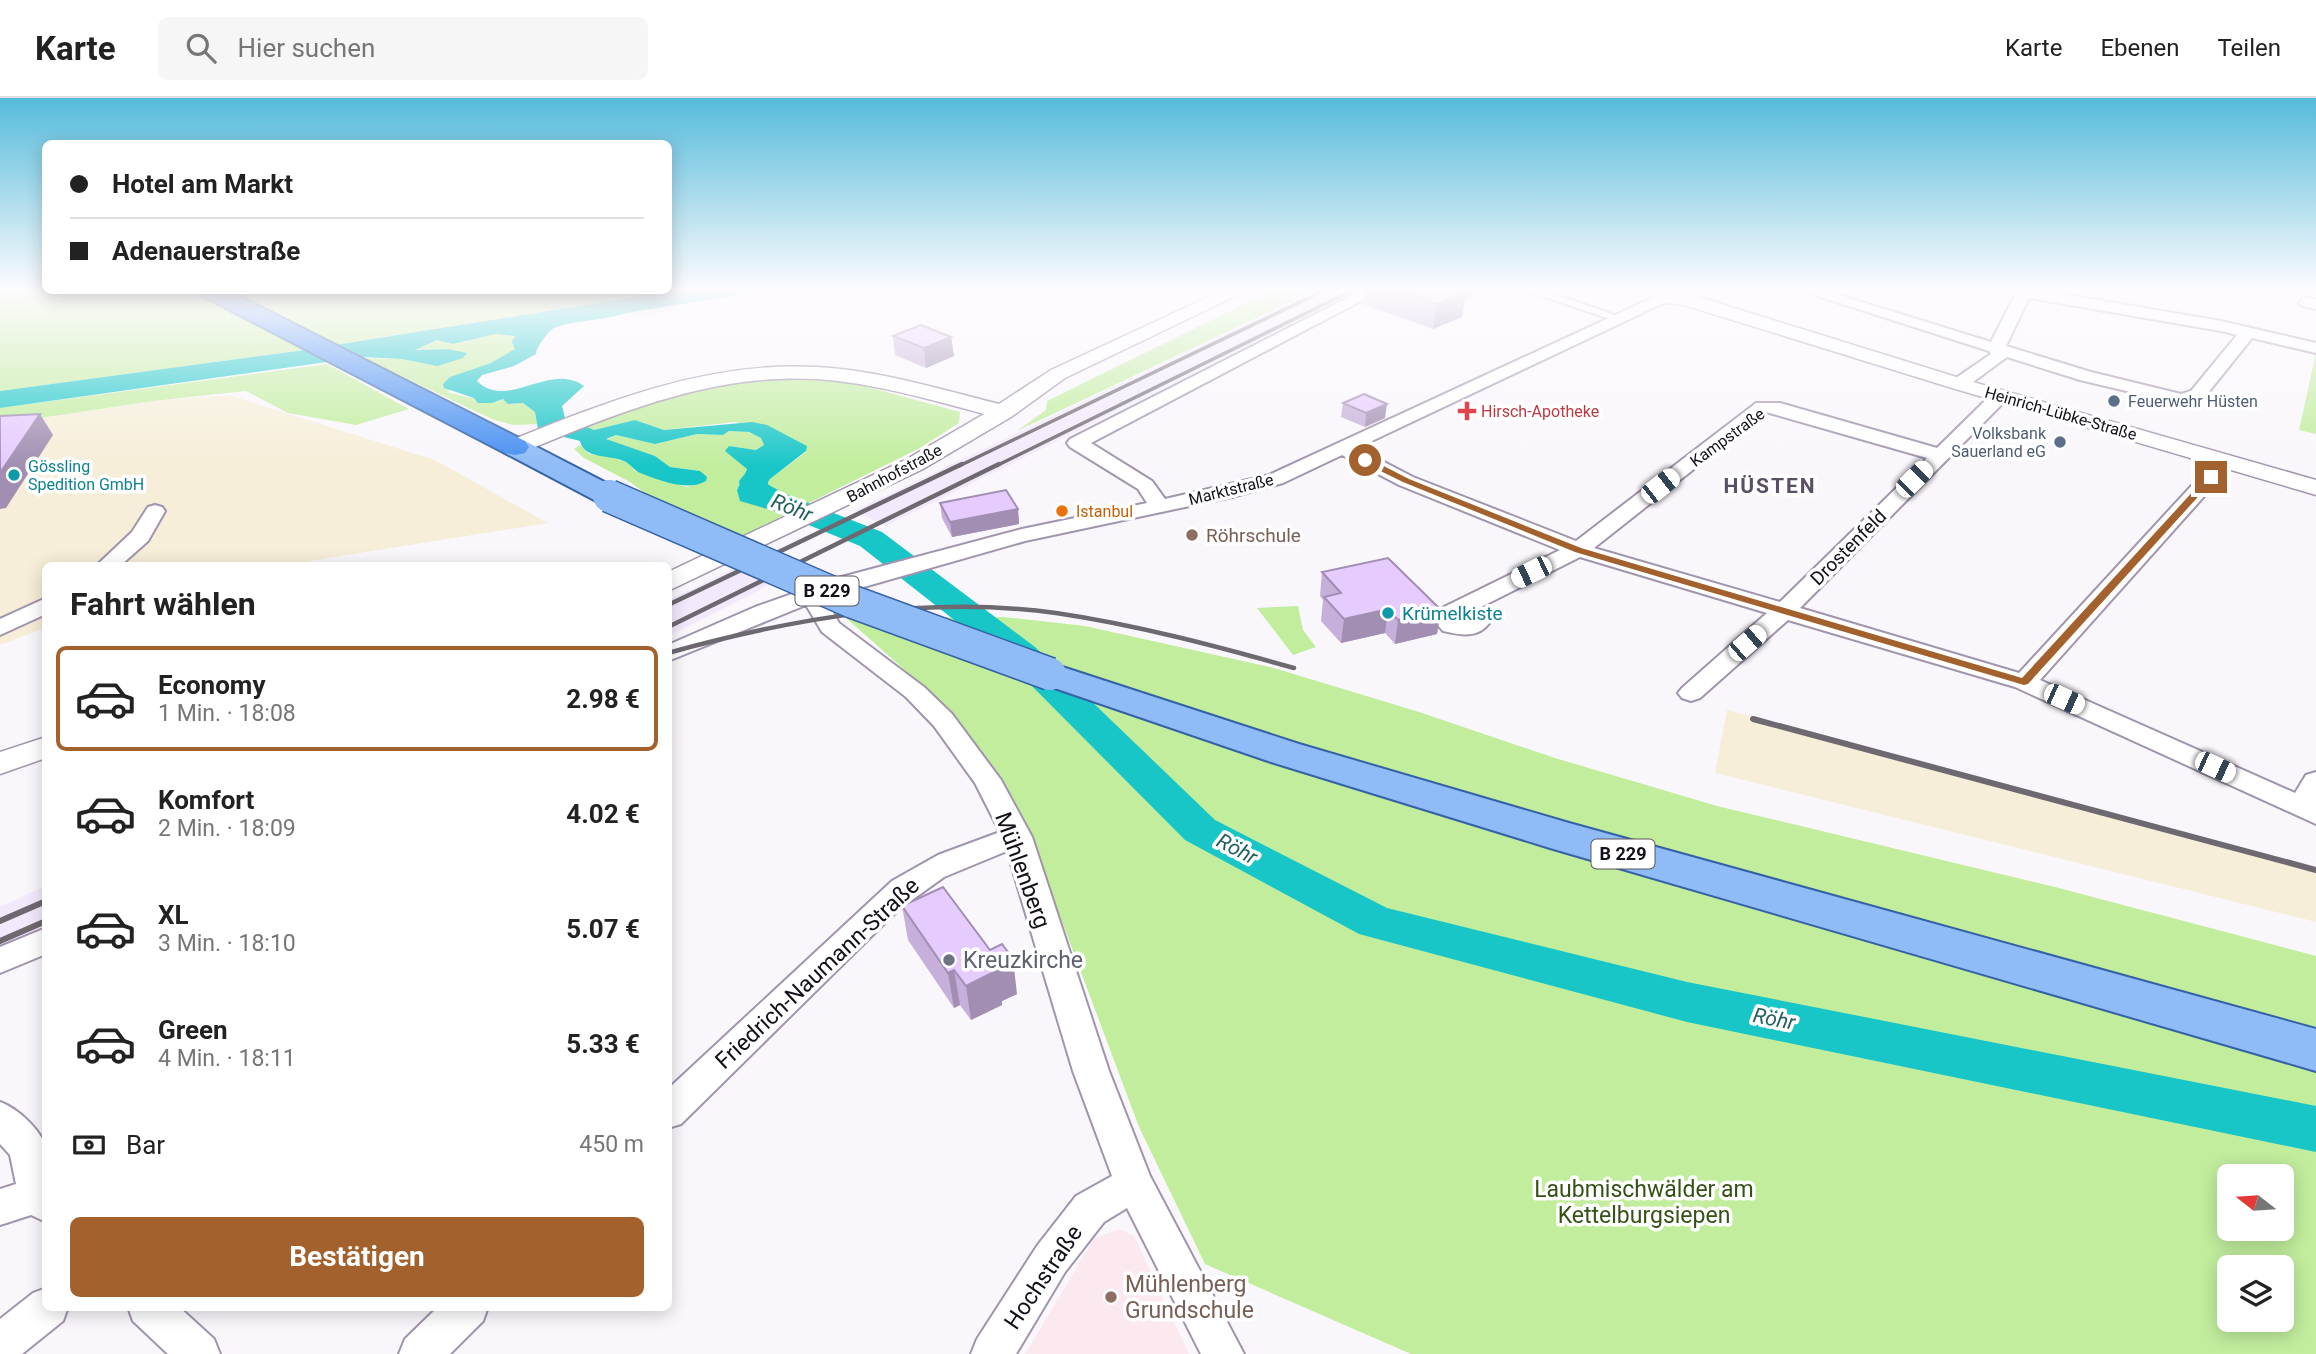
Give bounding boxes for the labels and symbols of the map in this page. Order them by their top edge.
street label: Heinrich-Lübke-Straße [1983,383,2139,444]
place label: Feuerwehr Hüsten [2128,392,2258,411]
marker: Feuerwehr Hüsten [2106,393,2122,409]
place label: Hirsch-Apotheke [1481,402,1599,421]
marker: Hirsch-Apotheke [1459,403,1475,419]
street label: Kampstraße [1686,404,1768,471]
place label: Volksbank Sauerland eG [1951,424,2047,461]
marker: Volksbank Sauerland eG [2052,434,2068,450]
street label: Bahnhofstraße [843,440,945,507]
route start [1349,444,1381,476]
place label: Gössling Spedition GmbH [28,457,144,494]
car [1892,457,1937,501]
route end [2195,461,2227,493]
car [1637,465,1684,507]
marker: Gössling Spedition GmbH [6,467,22,483]
street label: Marktstraße [1187,470,1276,509]
district label: HÜSTEN [1723,474,1817,498]
water label: Röhr [768,489,817,527]
place label: Istanbul [1076,502,1133,521]
marker: Istanbul [1054,503,1070,519]
street label: Drostenfeld [1806,505,1891,590]
place label: Röhrschule [1206,524,1301,547]
marker: Röhrschule [1184,527,1200,543]
car [1508,553,1555,591]
road number: B 229 [796,576,858,606]
place label: Krümelkiste [1402,602,1503,625]
marker: Krümelkiste [1380,605,1396,621]
car [1725,621,1770,665]
car [2041,681,2088,717]
car [2192,749,2239,785]
street label: Mühlenberg [989,808,1056,932]
water label: Röhr [1213,828,1262,870]
road number: B 229 [1592,840,1654,868]
street label: Friedrich-Naumann-Straße [710,872,925,1075]
place label: Kreuzkirche [963,947,1083,974]
marker: Kreuzkirche [941,952,957,968]
water label: Röhr [1751,1003,1798,1035]
north arrow [2217,1164,2294,1241]
park label: Laubmischwälder am Kettelburgsiepen [1534,1176,1754,1229]
street label: Hochstraße [999,1220,1088,1334]
place label: Mühlenberg Grundschule [1125,1271,1254,1324]
marker: Mühlenberg Grundschule [1103,1289,1119,1305]

